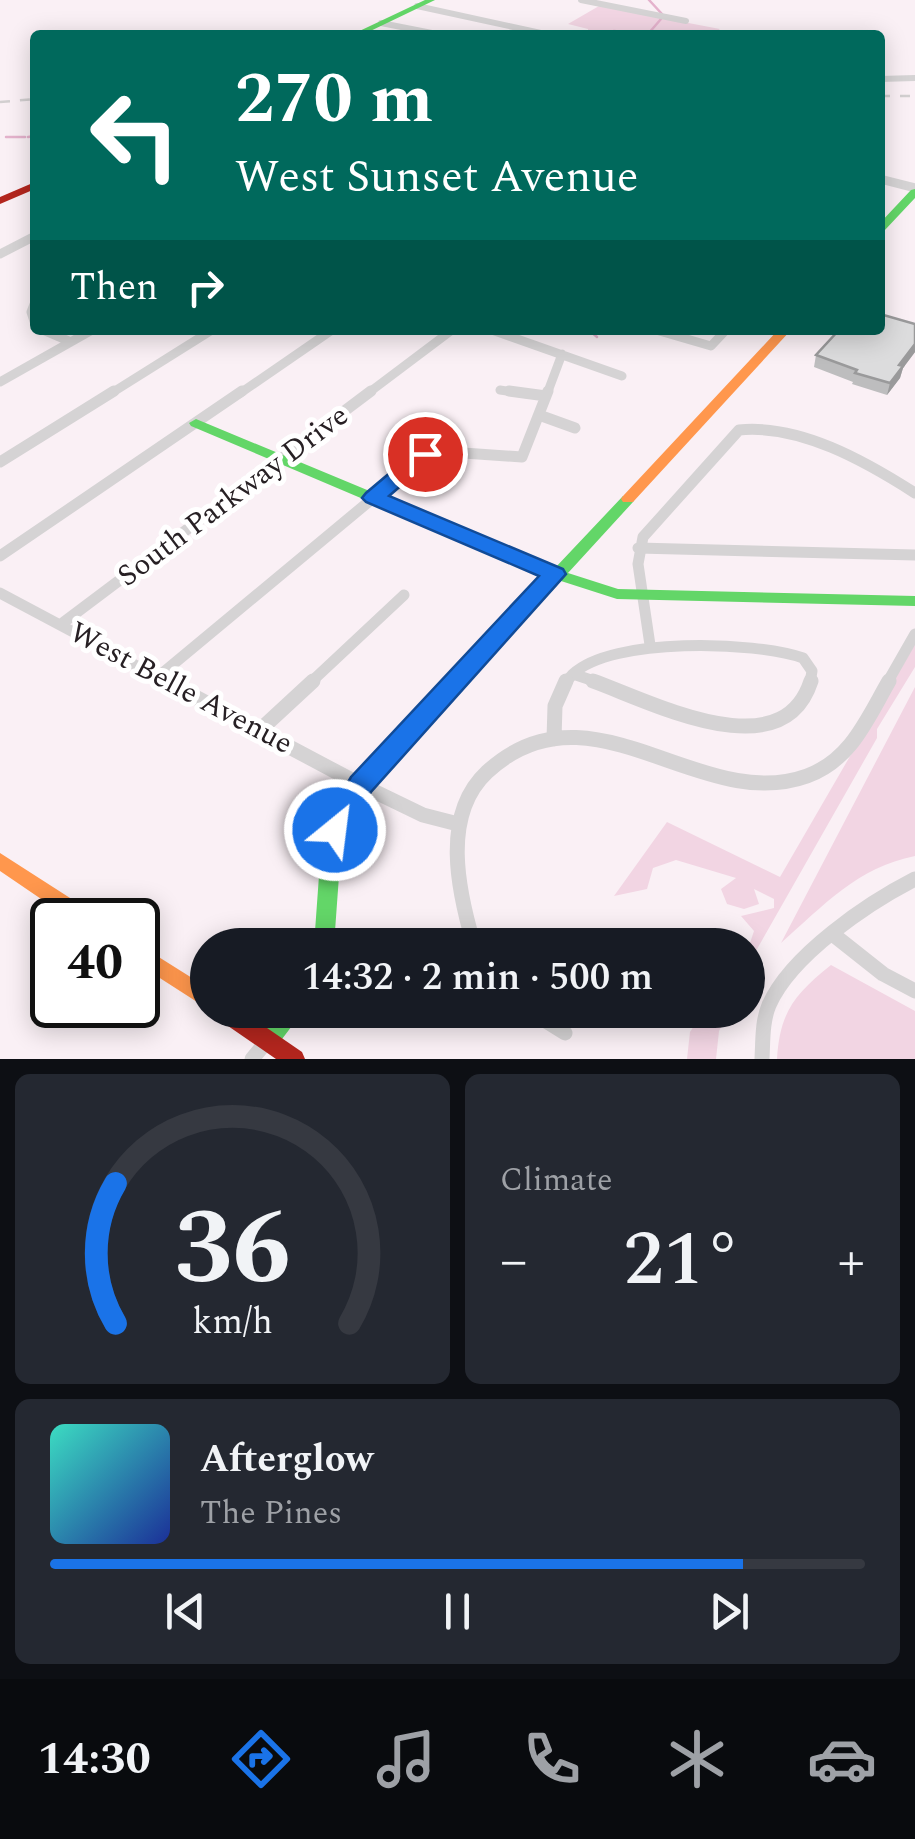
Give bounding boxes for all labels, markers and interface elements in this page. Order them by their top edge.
text: 270 m [235,47,433,153]
icon: left [70,70,200,200]
text: West Sunset Avenue [235,143,638,212]
text: Then [70,259,158,317]
icon: right [178,260,233,315]
street label: South Parkway Drive [108,394,358,598]
pin [383,412,468,497]
icon: arrive [398,427,453,482]
street label: West Belle Avenue [61,610,301,766]
position arrow [283,778,387,882]
speed limit sign: 40 [30,898,160,1028]
text: 14:32 · 2 min · 500 m [302,949,653,1007]
text: Climate [500,1156,612,1205]
text: 36 [174,1171,291,1329]
text: 21° [624,1204,741,1318]
text: − [500,1220,528,1303]
text: + [837,1220,865,1303]
text: km/h [192,1295,273,1350]
text: Afterglow [200,1431,373,1489]
text: The Pines [200,1489,342,1538]
icon: previous [158,1584,213,1639]
icon: pause [430,1584,485,1639]
icon: next [702,1584,757,1639]
icon: directions [226,1724,296,1794]
icon: music [371,1724,441,1794]
icon: phone [517,1724,587,1794]
icon: climate [662,1724,732,1794]
icon: car [807,1724,877,1794]
text: 14:30 [38,1725,151,1794]

